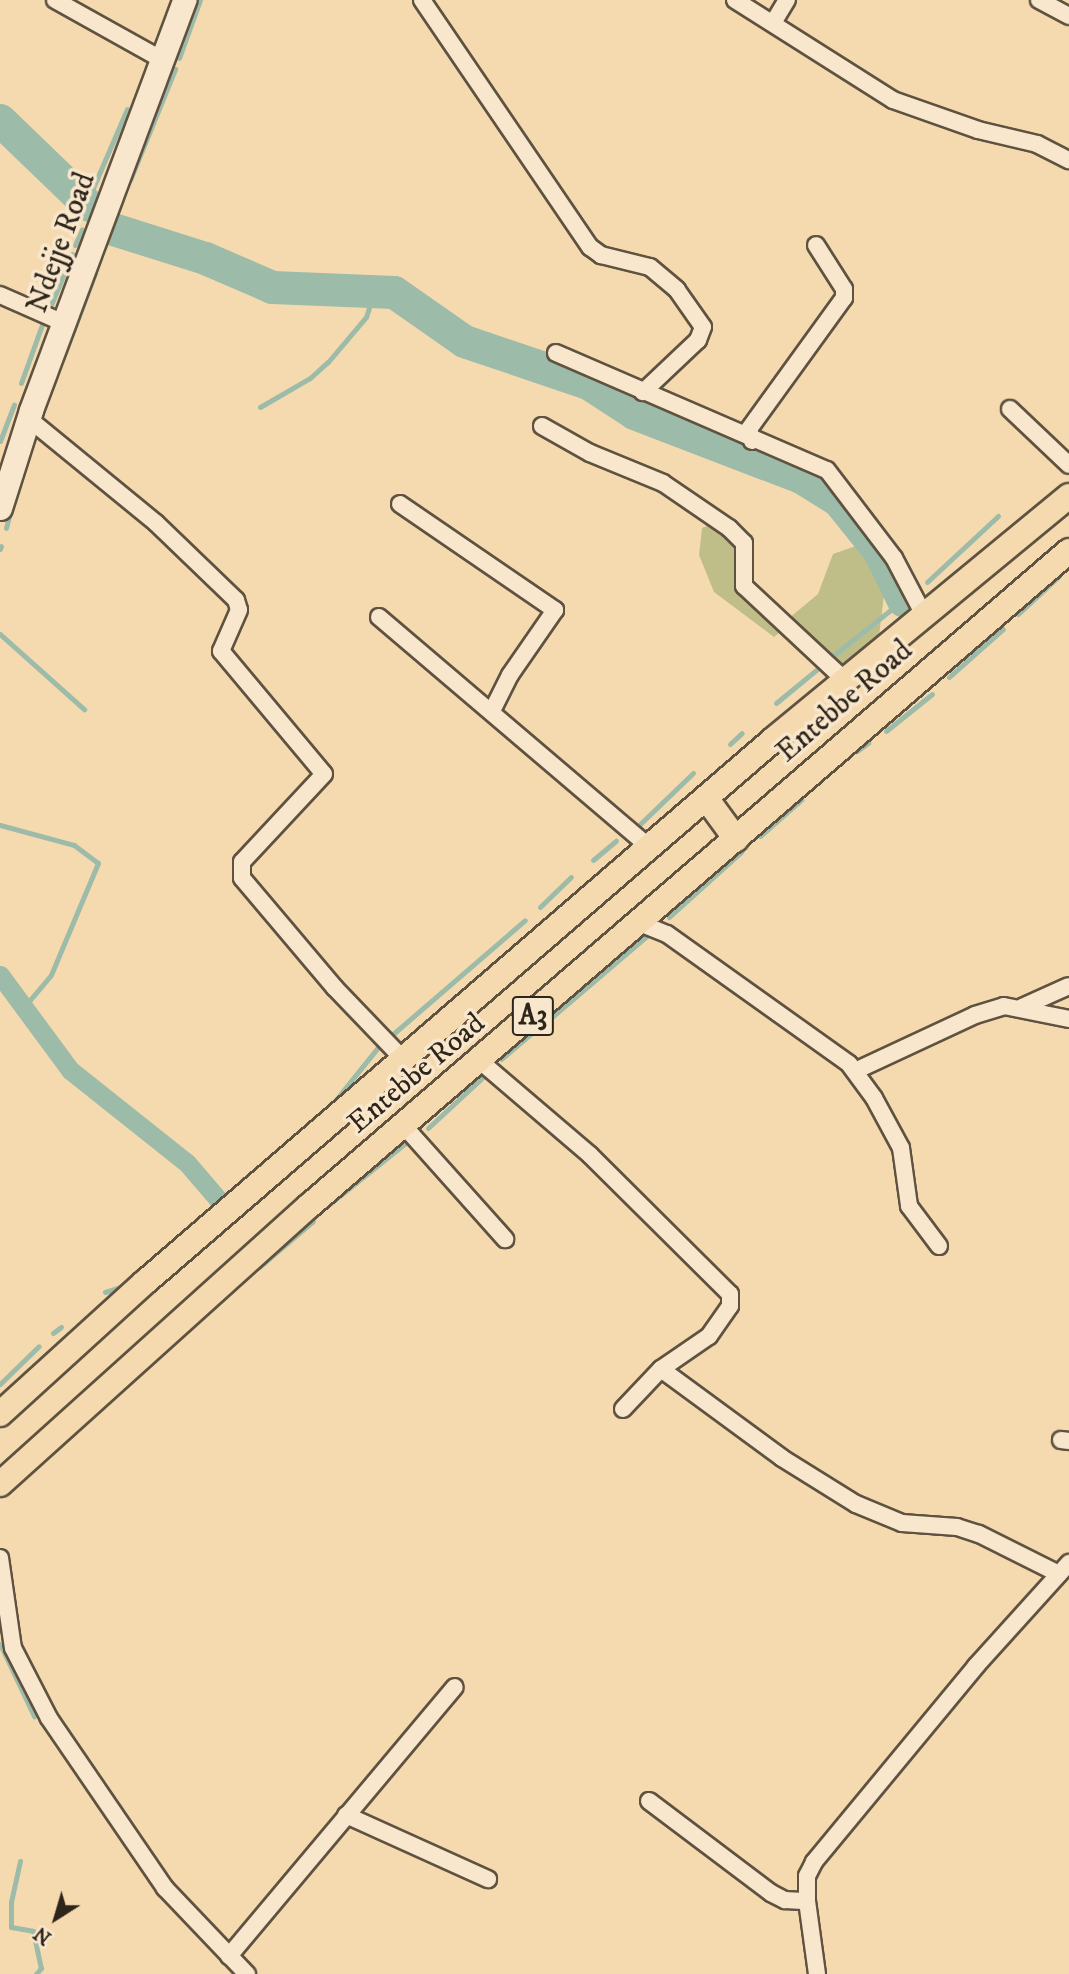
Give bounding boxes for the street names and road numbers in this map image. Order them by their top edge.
street label: Ndejje Road [20,168,104,318]
street label: Entebbe Road [770,633,920,771]
road number: A3 [510,992,556,1040]
street label: Entebbe Road [341,1006,493,1142]

